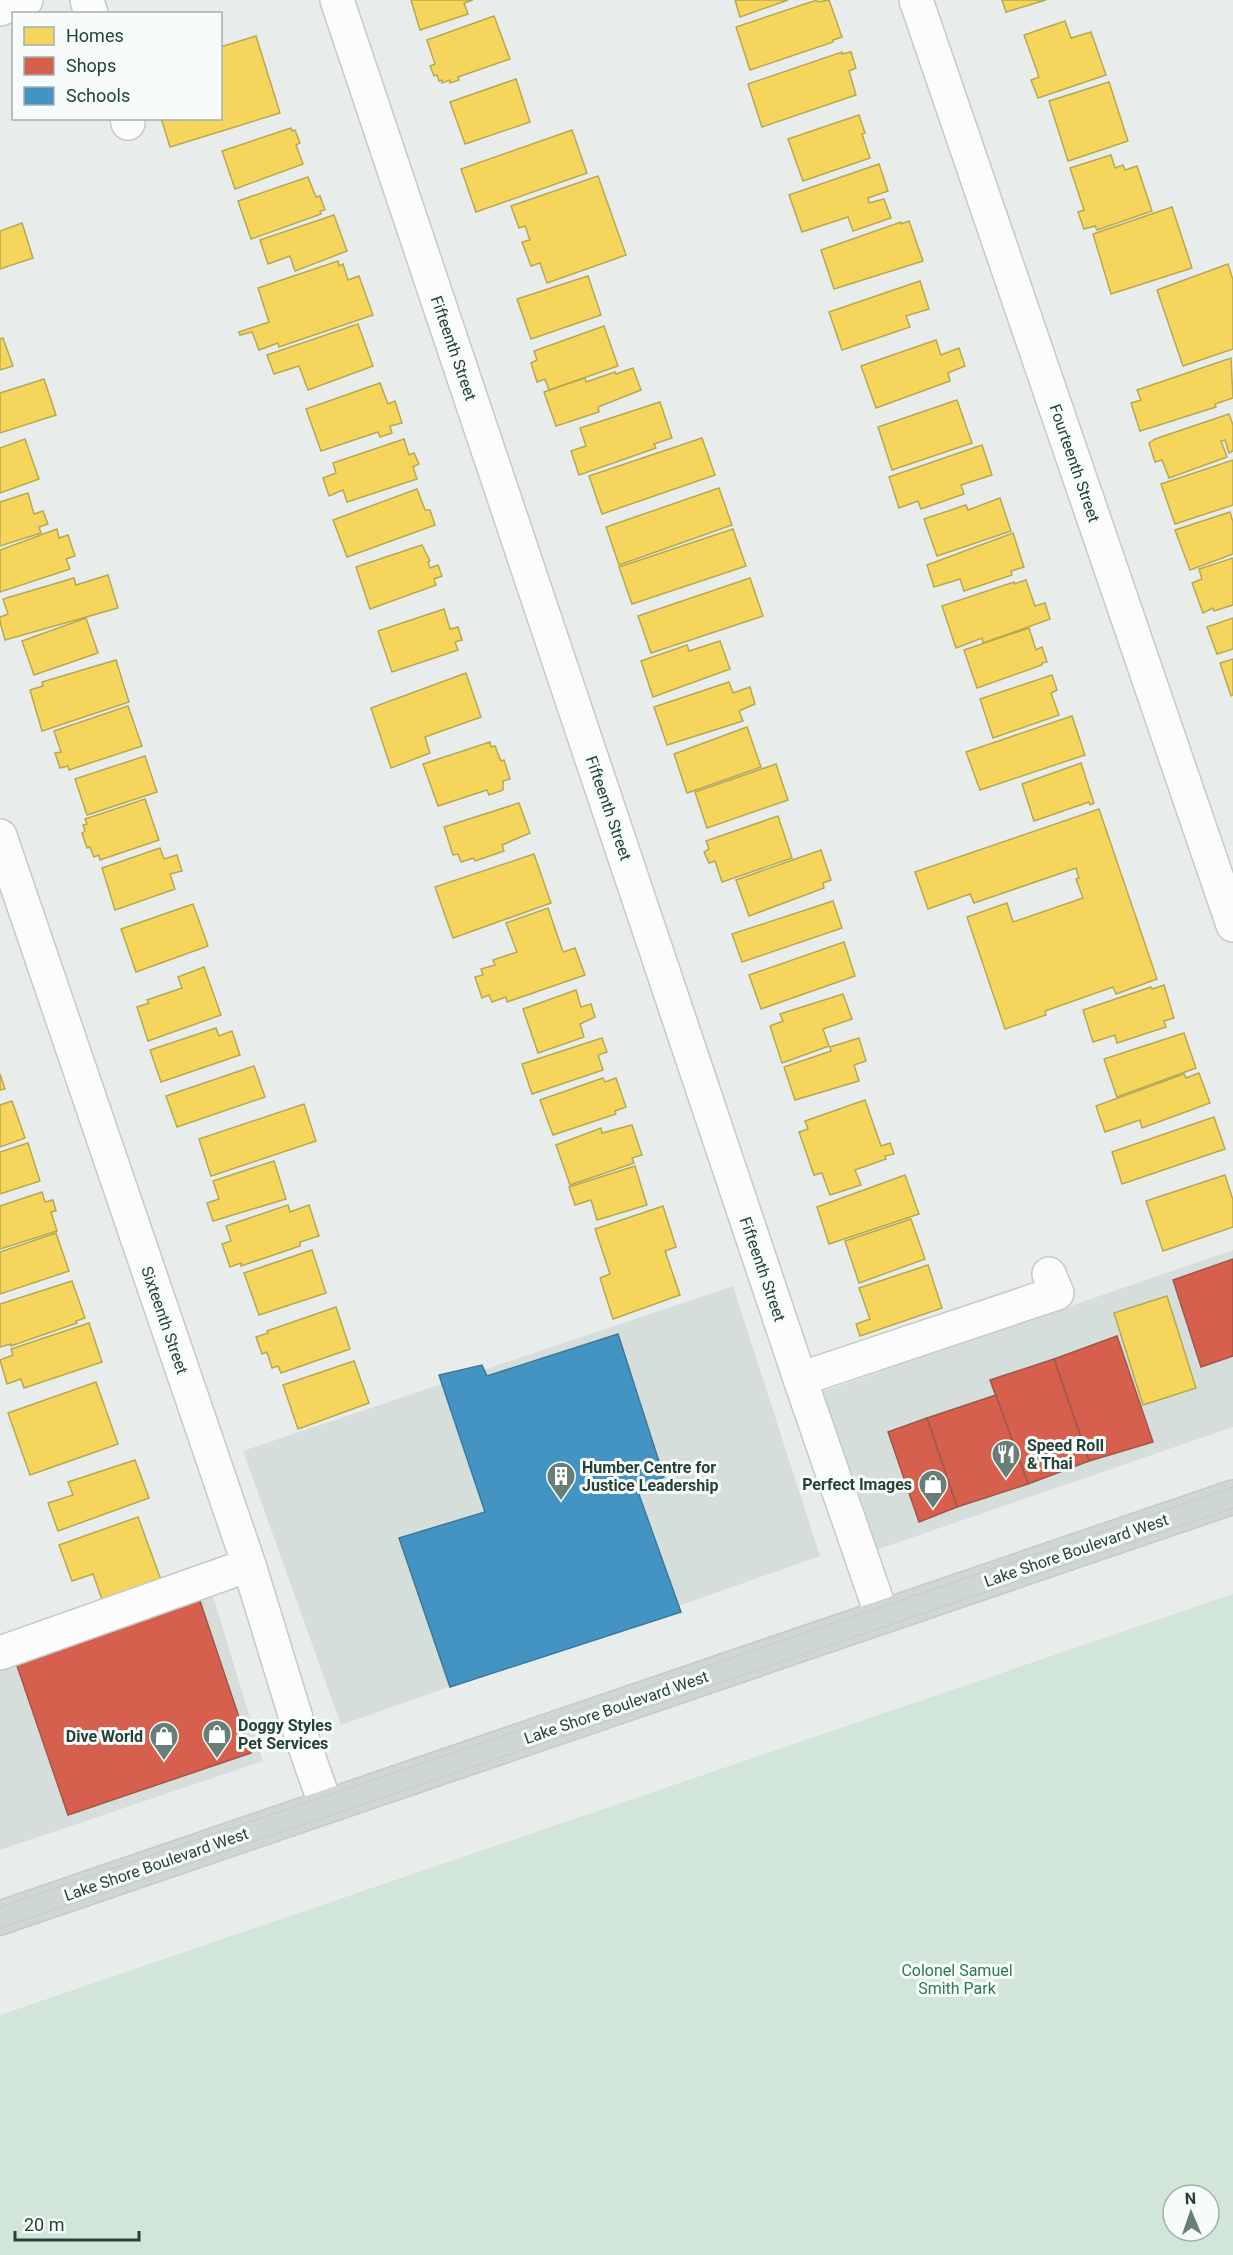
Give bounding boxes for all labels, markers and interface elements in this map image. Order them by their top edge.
legend [12,12,222,120]
text: Homes [66,25,124,46]
text: Shops [66,55,116,76]
text: Schools [66,85,130,106]
street label: Fifteenth Street [427,293,480,403]
street label: Fourteenth Street [1045,402,1104,525]
street label: Fifteenth Street [582,753,635,863]
street label: Fifteenth Street [736,1214,789,1324]
street label: Sixteenth Street [137,1264,192,1376]
place label: Speed Roll & Thai [1027,1436,1104,1473]
restaurant icon: Speed Roll & Thai [990,1438,1022,1480]
place label: Humber Centre for Justice Leadership [582,1458,719,1495]
building icon: Humber Centre for Justice Leadership [545,1460,577,1502]
shop icon: Perfect Images [917,1468,949,1510]
place label: Perfect Images [802,1475,912,1494]
street label: Lake Shore Boulevard West [982,1510,1171,1591]
street label: Lake Shore Boulevard West [522,1667,711,1748]
place label: Doggy Styles Pet Services [238,1716,332,1753]
shop icon: Doggy Styles Pet Services [201,1718,233,1760]
shop icon: Dive World [148,1720,180,1762]
place label: Dive World [66,1727,143,1746]
street label: Lake Shore Boulevard West [62,1824,251,1905]
park label: Colonel Samuel Smith Park [901,1961,1013,1998]
north arrow [1161,2183,1221,2243]
text: N [1185,2189,1196,2208]
scale bar [15,2204,140,2242]
text: 20 m [24,2214,64,2235]

